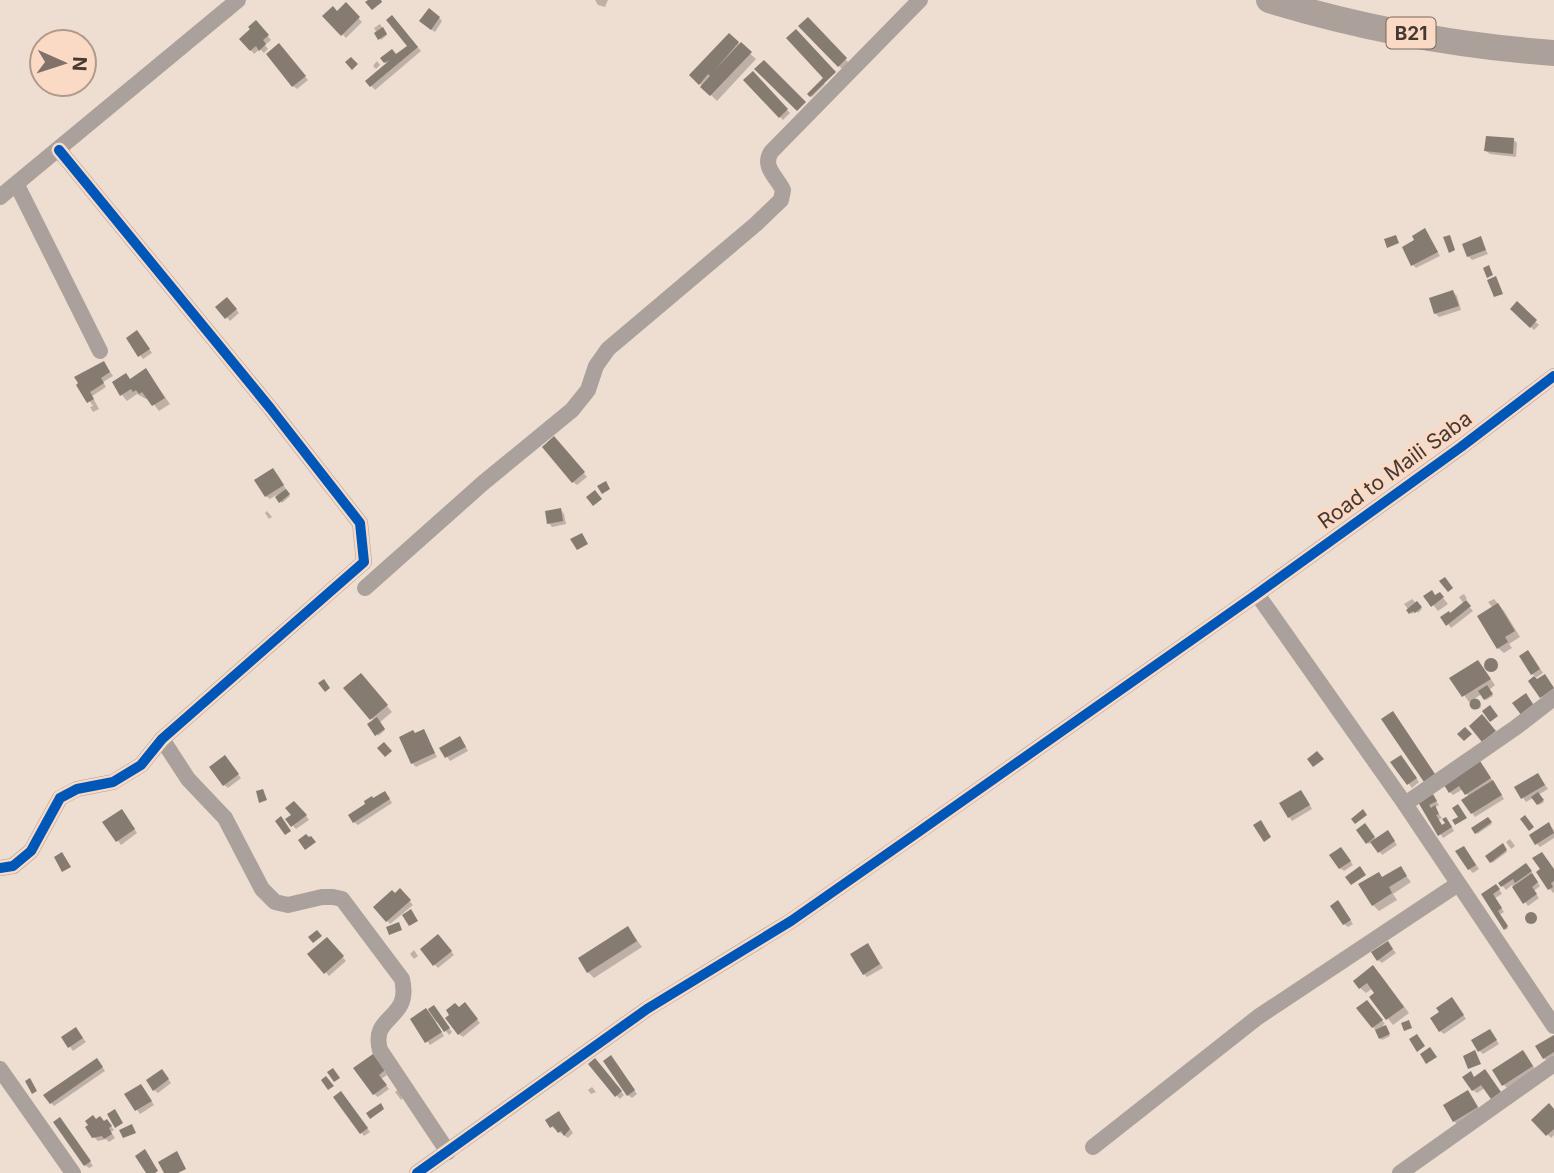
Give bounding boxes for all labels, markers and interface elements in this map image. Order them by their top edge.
road number: B21 [1386,18,1436,48]
north arrow [28,28,98,98]
text: N [68,56,91,72]
street label: Road to Maili Saba [1313,405,1476,534]

